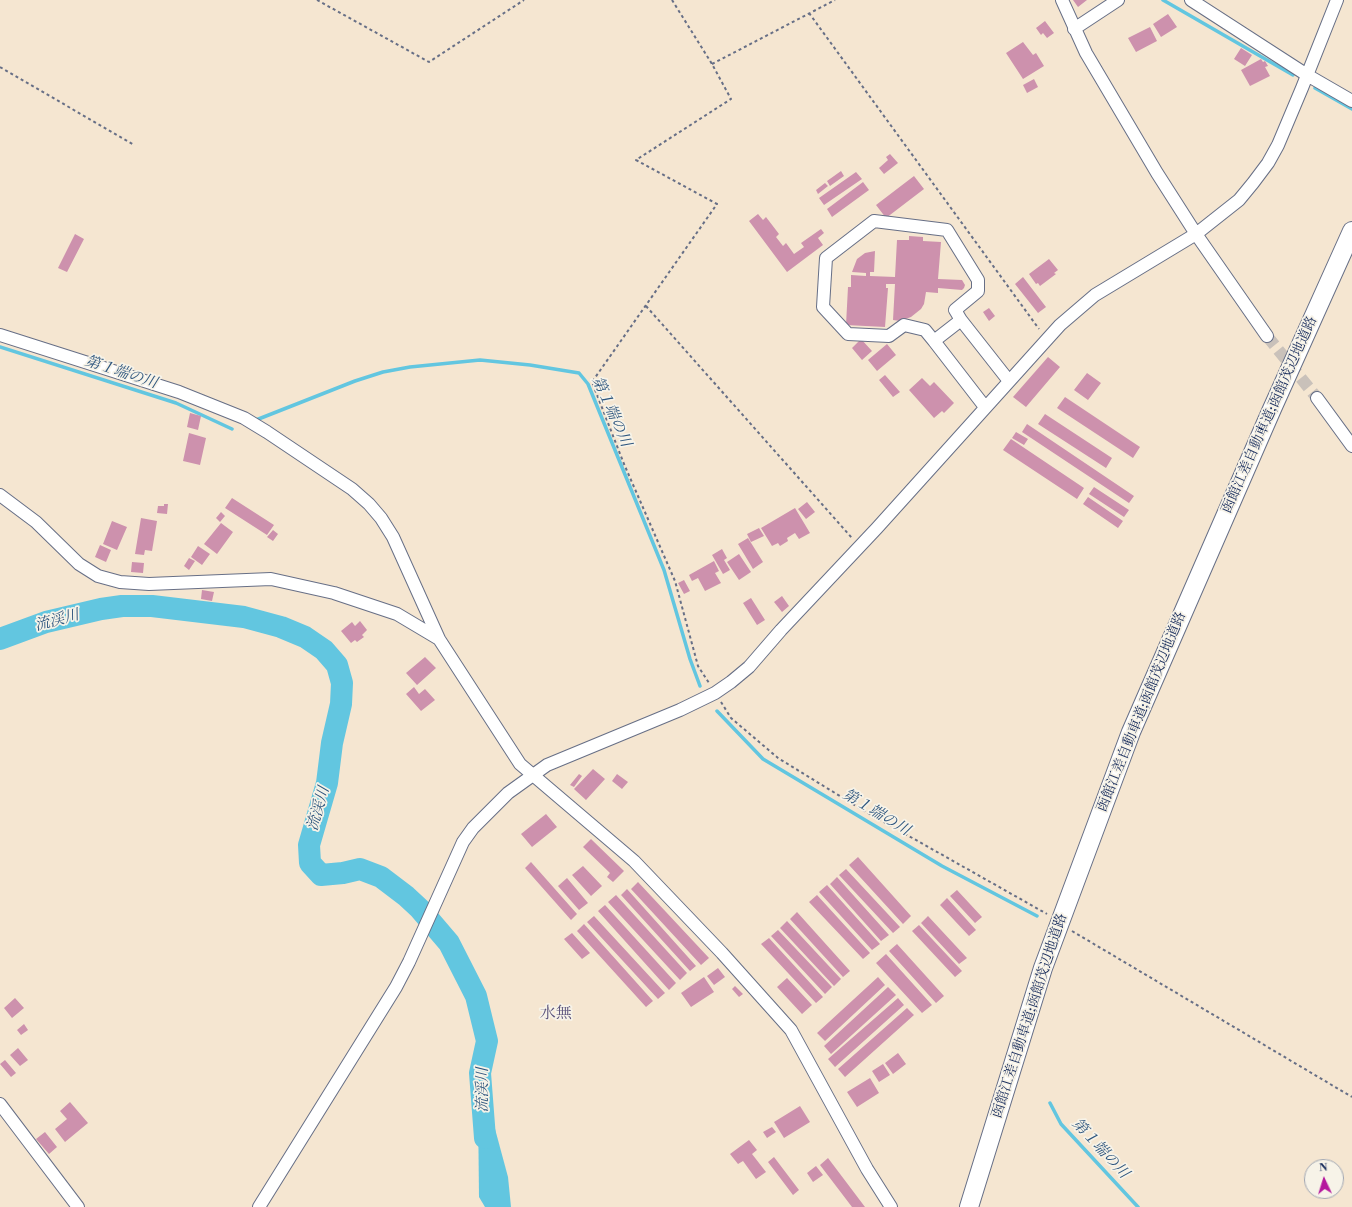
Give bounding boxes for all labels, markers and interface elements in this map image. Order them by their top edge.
street label: 函館江差自動車道;函館茂辺地道路 [1219,314,1321,516]
water label: 第１端の川 [83,353,159,393]
water label: 第１端の川 [588,374,634,450]
water label: 流渓川 [33,606,81,636]
street label: 函館江差自動車道;函館茂辺地道路 [1094,610,1190,814]
water label: 流渓川 [304,785,334,833]
water label: 第１端の川 [839,786,913,840]
street label: 函館江差自動車道;函館茂辺地道路 [989,912,1071,1120]
district label: 水無 [540,1004,572,1024]
water label: 流渓川 [474,1068,492,1112]
water label: 第１端の川 [1068,1115,1132,1183]
north arrow [1304,1159,1344,1199]
text: N [1318,1161,1328,1175]

